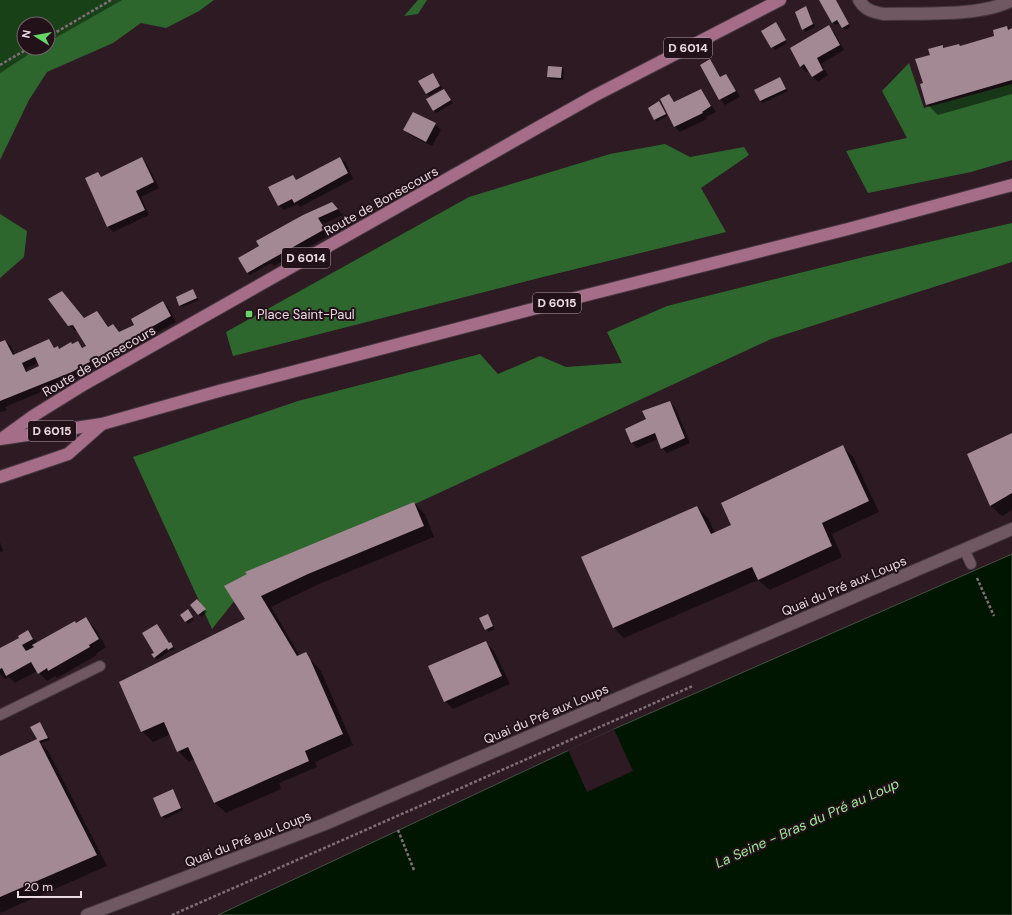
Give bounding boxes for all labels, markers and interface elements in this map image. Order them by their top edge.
north arrow [16,16,56,56]
text: N [19,29,34,39]
road number: D 6014 [664,38,712,58]
street label: Route de Bonsecours [321,163,441,239]
road number: D 6014 [282,248,330,268]
road number: D 6015 [533,293,581,313]
place label: Place Saint-Paul [257,306,355,323]
marker: Place Saint-Paul [244,309,254,319]
street label: Route de Bonsecours [39,322,159,400]
road number: D 6015 [28,421,76,441]
street label: Quai du Pré aux Loups [779,552,909,620]
street label: Quai du Pré aux Loups [481,680,611,748]
water label: La Seine - Bras du Pré au Loup [712,774,902,872]
street label: Quai du Pré aux Loups [182,807,314,871]
scale bar [18,873,81,899]
text: 20 m [24,879,53,895]

